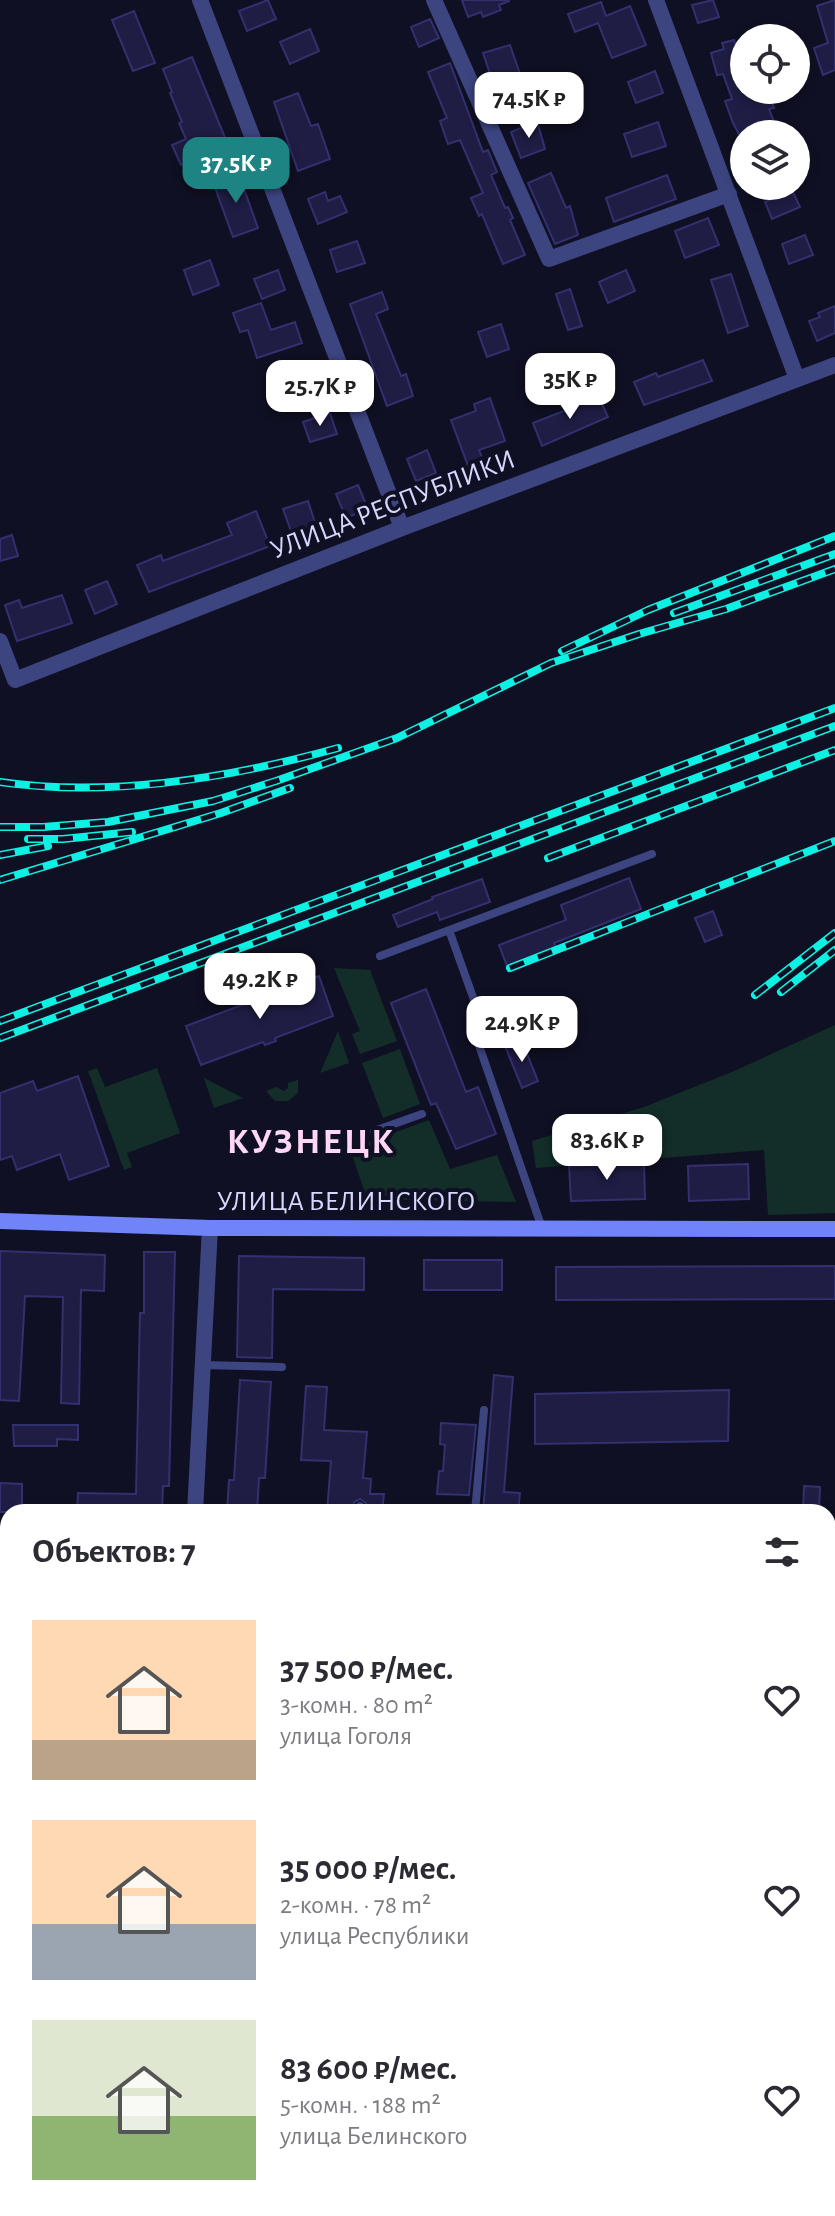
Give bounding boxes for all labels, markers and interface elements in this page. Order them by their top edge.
map controls [730,24,810,200]
button: locate [730,24,810,104]
pin: 74.5K ₽ [455,72,603,140]
text: 74.5K ₽ [493,85,565,111]
button: layers [730,120,810,200]
pin: 37.5K ₽ [162,137,310,205]
text: 37.5K ₽ [201,150,271,176]
pin: 35K ₽ [514,353,626,421]
pin: 25.7K ₽ [246,360,394,428]
text: 35K ₽ [543,366,597,392]
text: 25.7K ₽ [284,373,356,399]
street label: УЛИЦА РЕСПУБЛИКИ [267,445,519,565]
pin: 49.2K ₽ [186,953,334,1021]
text: 49.2K ₽ [222,966,298,992]
pin: 24.9K ₽ [448,996,596,1064]
text: 24.9K ₽ [484,1009,560,1035]
pin: 83.6K ₽ [533,1114,681,1182]
district label: КУЗНЕЦК [227,1124,395,1160]
text: 83.6K ₽ [570,1127,644,1153]
street label: УЛИЦА БЕЛИНСКОГО [217,1188,475,1216]
icon: filters [760,1530,804,1574]
text: Объектов: 7 [32,1535,196,1569]
icon: home [96,1652,192,1748]
text: 37 500 ₽/мес. [280,1652,453,1686]
icon: heart [760,1678,804,1722]
text: 3-комн. · 80 m² [280,1692,433,1718]
text: улица Гоголя [280,1723,412,1749]
icon: home [96,1852,192,1948]
text: 35 000 ₽/мес. [280,1852,457,1886]
icon: heart [760,1878,804,1922]
text: 2-комн. · 78 m² [280,1892,431,1918]
text: улица Республики [280,1923,469,1949]
icon: home [96,2052,192,2148]
text: 83 600 ₽/мес. [280,2052,457,2086]
icon: heart [760,2078,804,2122]
text: 5-комн. · 188 m² [280,2092,441,2118]
text: улица Белинского [280,2123,467,2149]

